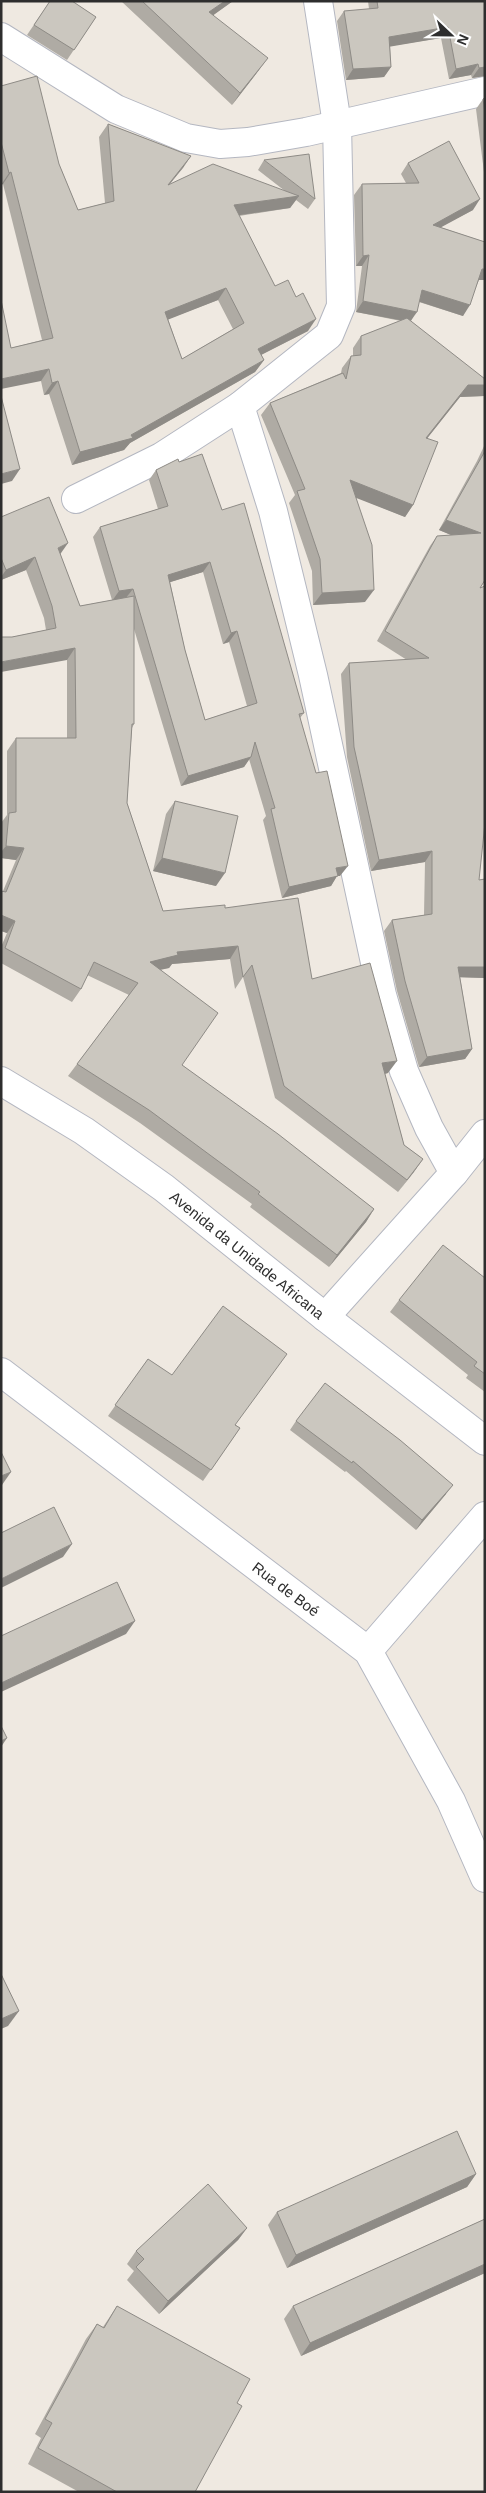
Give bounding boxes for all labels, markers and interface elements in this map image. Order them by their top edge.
north arrow [426,10,476,60]
text: N [454,32,472,48]
street label: Avenida da Unidade Africana [167,1188,328,1323]
street label: Rua de Boé [249,1558,323,1620]

